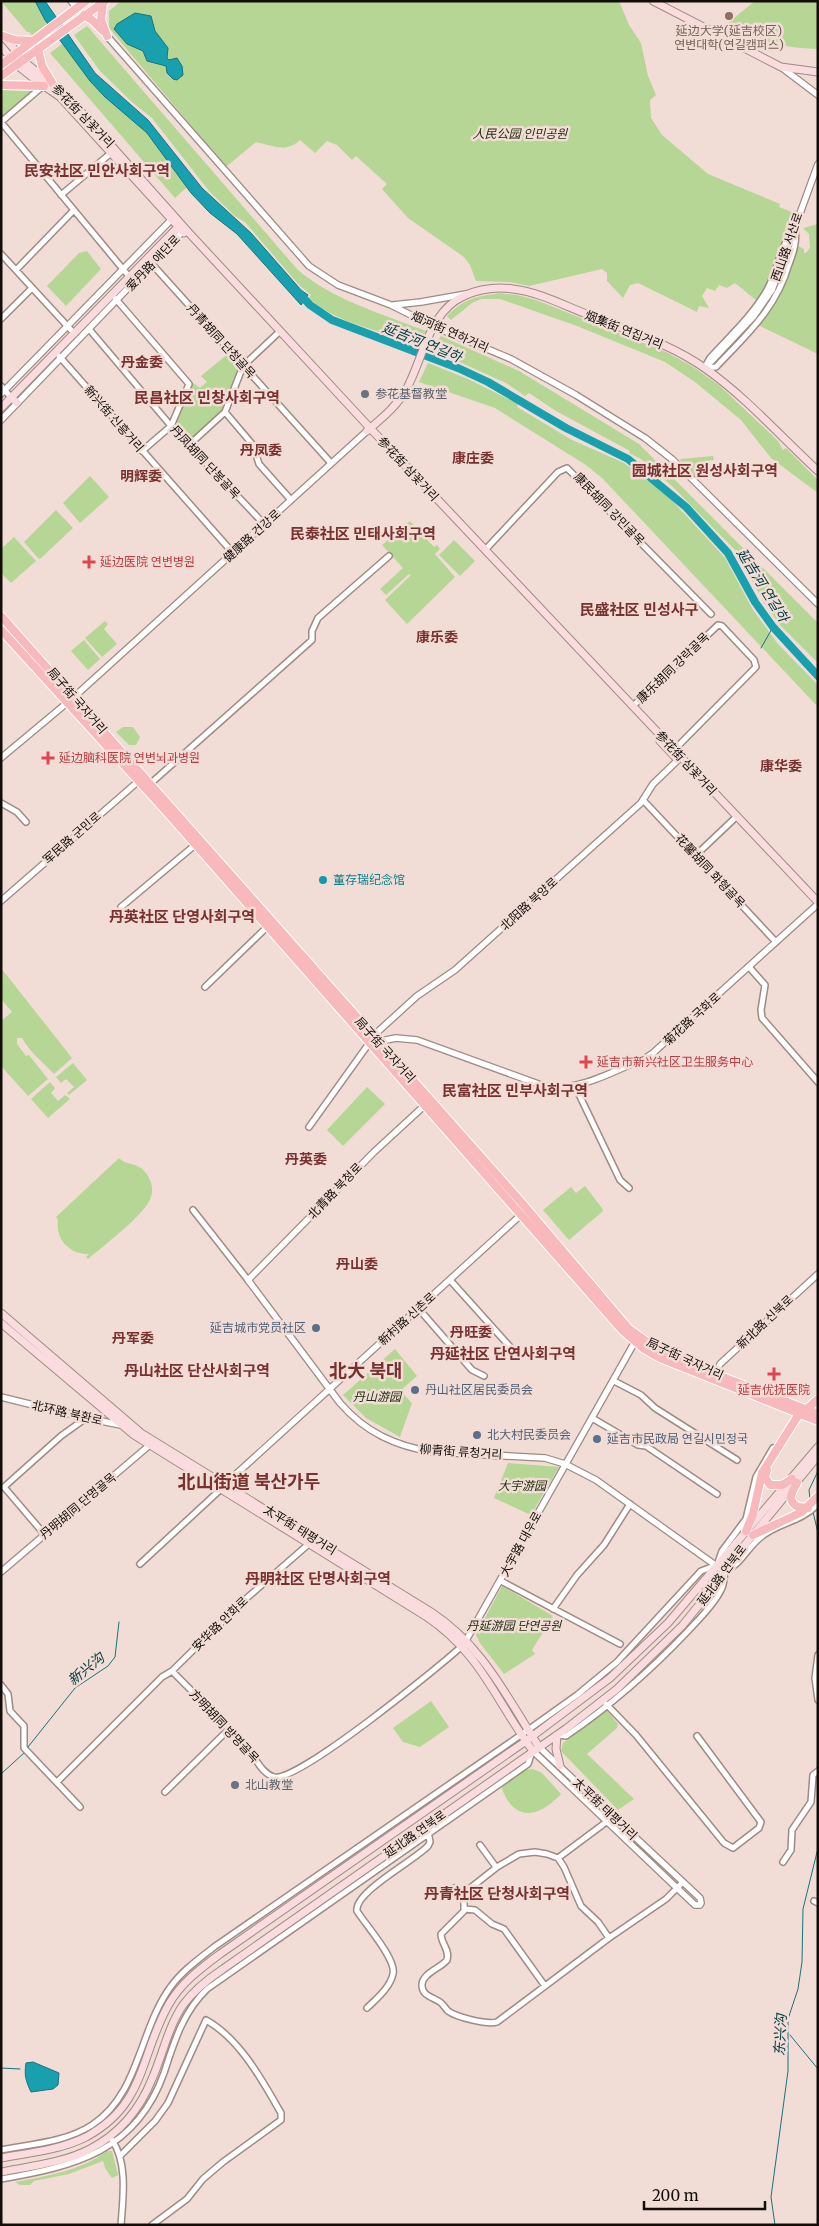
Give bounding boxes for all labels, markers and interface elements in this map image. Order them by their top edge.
marker: 延边大学(延吉校区) 연변대학(연길캠퍼스) [723,10,735,22]
place label: 延边大学(延吉校区) 연변대학(연길캠퍼스) [674,23,784,52]
street label: 参花街 삼꽃거리 [49,81,118,151]
park label: 人民公园 인민공원 [473,126,568,141]
district label: 民安社区 민안사회구역 [24,161,170,180]
street label: 西山路 서산로 [768,210,805,283]
street label: 爱丹路 애단로 [122,232,183,294]
street label: 丹青胡同 단청골목 [184,300,259,381]
street label: 烟集街 연집거리 [583,307,665,352]
street label: 烟河街 연하거리 [409,308,491,355]
water label: 延吉河 연길하 [380,318,466,367]
district label: 丹金委 [121,353,163,371]
street label: 新兴街 신흥거리 [81,382,147,455]
place label: 参花基督教堂 [375,386,447,401]
district label: 民昌社区 민창사회구역 [134,388,280,407]
marker: 参花基督教堂 [359,388,371,400]
street label: 丹凤胡同 단봉골목 [167,422,243,502]
street label: 参花街 삼꽃거리 [375,433,442,504]
district label: 丹凤委 [240,441,282,459]
district label: 康庄委 [452,449,494,467]
district label: 园城社区 원성사회구역 [632,461,778,480]
district label: 明辉委 [120,467,162,485]
street label: 康民胡同 강민골목 [571,469,648,548]
street label: 健康路 건강로 [220,506,283,565]
district label: 民泰社区 민태사회구역 [290,524,436,543]
water label: 延吉河 연길하 [733,545,794,627]
place label: 延边医院 연변병원 [100,554,195,569]
marker: 延边医院 연변병원 [82,555,96,569]
district label: 民盛社区 민성사구 [580,600,699,619]
district label: 康乐委 [416,628,458,646]
street label: 康乐胡同 강락골목 [633,629,712,706]
street label: 局子街 국자거리 [44,664,110,737]
street label: 参花街 삼꽃거리 [653,727,720,798]
place label: 延边脑科医院 연변뇌과병원 [59,750,200,765]
marker: 延边脑科医院 연변뇌과병원 [41,751,55,765]
district label: 康华委 [760,757,802,775]
street label: 军民路 군민로 [40,808,104,867]
street label: 花馨胡同 화형골목 [672,831,748,911]
place label: 董存瑞纪念馆 [333,872,405,887]
marker: 董存瑞纪念馆 [317,874,329,886]
street label: 北阳路 북양로 [497,874,560,933]
district label: 丹英社区 단영사회구역 [109,907,255,926]
street label: 菊花路 국화로 [660,989,723,1048]
street label: 局子街 국자거리 [352,1014,419,1086]
place label: 延吉市新兴社区卫生服务中心 [597,1054,753,1069]
marker: 延吉市新兴社区卫生服务中心 [579,1055,593,1069]
district label: 民富社区 민부사회구역 [442,1081,588,1100]
district label: 丹英委 [285,1150,327,1168]
street label: 北青路 북청로 [304,1160,365,1222]
district label: 丹山委 [336,1255,378,1273]
street label: 新村路 신촌로 [375,1289,438,1348]
street label: 新北路 신북로 [733,1292,796,1352]
place label: 延吉城市党员社区 [210,1320,306,1335]
marker: 延吉城市党员社区 [310,1322,322,1334]
district label: 丹旺委 [450,1323,492,1341]
district label: 丹军委 [112,1329,154,1347]
street label: 局子街 국자거리 [644,1334,726,1383]
district label: 丹延社区 단연사회구역 [430,1344,576,1363]
district label: 北大 북대 [329,1359,403,1382]
district label: 丹山社区 단산사회구역 [124,1361,270,1380]
marker: 延吉优抚医院 [767,1367,781,1381]
place label: 丹山社区居民委员会 [425,1382,533,1397]
place label: 延吉优抚医院 [738,1382,810,1397]
marker: 丹山社区居民委员会 [409,1384,421,1396]
park label: 丹山游园 [353,1389,403,1404]
street label: 北环路 북환로 [30,1397,104,1428]
place label: 北大村民委员会 [487,1427,571,1442]
marker: 北大村民委员会 [471,1429,483,1441]
place label: 延吉市民政局 연길시민정국 [607,1431,748,1446]
marker: 延吉市民政局 연길시민정국 [591,1433,603,1445]
street label: 柳青街 류청거리 [419,1441,503,1462]
street label: 丹明胡同 단명골목 [36,1469,119,1542]
district label: 北山街道 북산가두 [178,1470,320,1493]
park label: 大宇游园 [498,1478,548,1493]
street label: 太平街 태평거리 [261,1501,339,1558]
street label: 大宇路 대우로 [497,1509,545,1579]
street label: 延北路 연북로 [694,1541,749,1608]
district label: 丹明社区 단명사회구역 [245,1569,391,1588]
street label: 安华路 안화로 [189,1593,251,1654]
park label: 丹延游园 단연공원 [467,1618,562,1633]
water label: 新兴沟 [64,1648,110,1689]
street label: 方明胡同 방명골목 [186,1686,262,1766]
street label: 太平街 태평거리 [570,1774,640,1843]
place label: 北山教堂 [245,1777,293,1792]
marker: 北山教堂 [229,1779,241,1791]
street label: 延北路 연북로 [381,1807,448,1860]
district label: 丹青社区 단청사회구역 [424,1884,570,1903]
water label: 东兴沟 [770,2012,790,2056]
scale bar [644,2178,765,2210]
text: 200 m [652,2186,699,2205]

